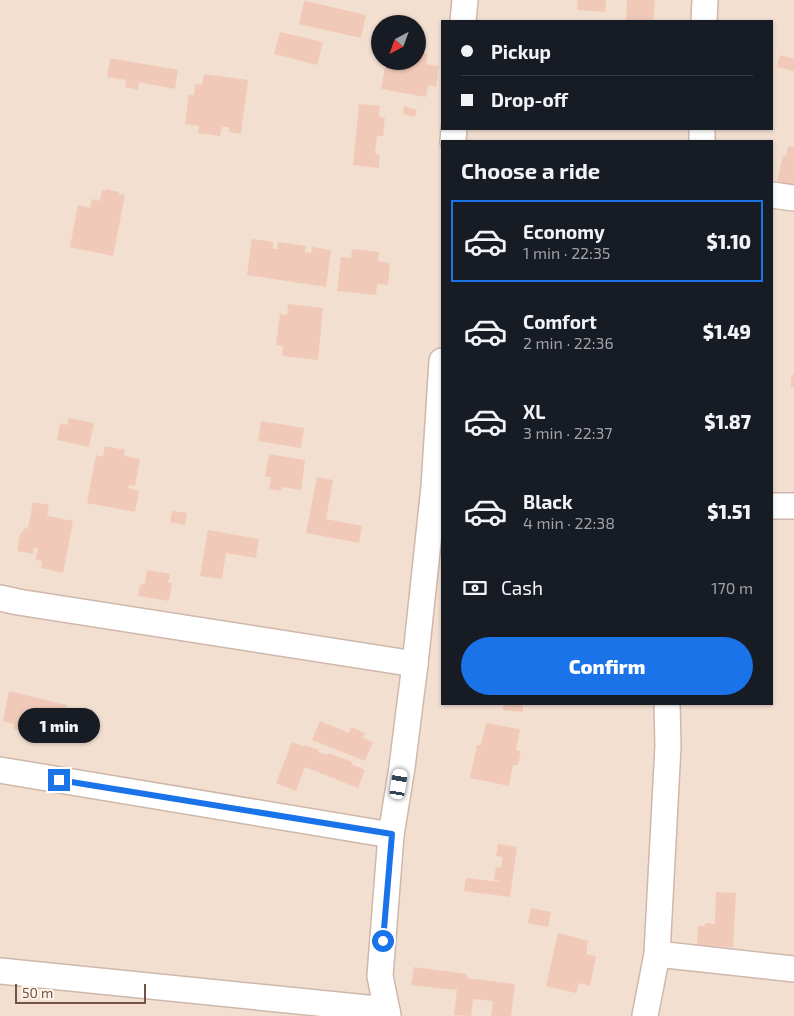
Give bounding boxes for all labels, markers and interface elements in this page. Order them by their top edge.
north arrow [371,15,426,70]
map controls [371,15,426,70]
text: Pickup [491,40,551,63]
text: Drop-off [491,88,568,111]
text: Choose a ride [461,157,600,183]
icon: car [463,219,508,264]
text: Economy [523,220,605,243]
text: $1.10 [706,230,751,253]
text: 1 min · 22:35 [523,243,610,262]
icon: car [463,309,508,354]
text: Comfort [523,310,597,333]
text: $1.49 [703,320,751,343]
text: 2 min · 22:36 [523,333,614,352]
icon: car [463,399,508,444]
text: XL [523,400,545,423]
text: $1.87 [704,410,751,433]
text: 3 min · 22:37 [523,423,613,442]
icon: car [463,489,508,534]
text: Black [523,490,573,513]
text: $1.51 [707,500,751,523]
text: 4 min · 22:38 [523,513,615,532]
icon: cash [461,574,489,602]
text: Cash [501,576,543,599]
text: 170 m [711,578,753,597]
button: Confirm [461,637,753,695]
callout: 1 min [18,708,100,742]
text: 1 min [39,716,79,735]
car [389,768,408,800]
route end [48,769,70,791]
route start [372,930,394,952]
scale bar [15,981,146,1004]
text: 50 m [22,984,53,1001]

